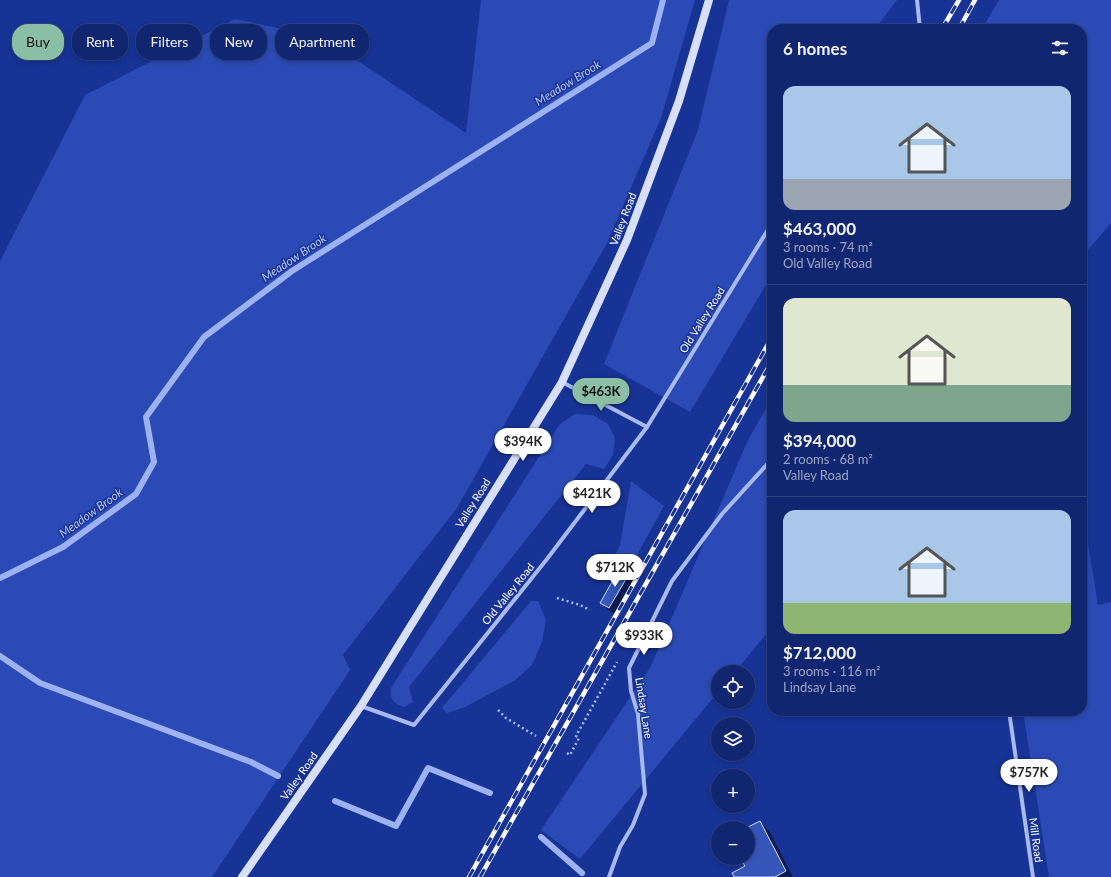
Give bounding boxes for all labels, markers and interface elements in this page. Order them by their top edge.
chip: Buy [12,24,64,60]
chip: Rent [72,24,128,60]
chip: Filters [136,24,202,60]
chip: New [210,24,267,60]
chip: Apartment [275,24,369,60]
icon: filters [1049,37,1071,59]
text: 6 homes [783,38,847,59]
water label: Meadow Brook [532,56,604,109]
icon: home [891,112,963,184]
street label: Valley Road [607,191,639,247]
text: $463,000 [783,218,856,239]
water label: Meadow Brook [258,230,329,285]
text: 3 rooms · 74 m² [783,239,873,255]
text: Old Valley Road [783,255,872,271]
street label: Old Valley Road [676,284,727,355]
icon: home [891,324,963,396]
pin: $463K [573,378,629,412]
text: $463K [581,383,621,399]
pin: $394K [495,428,551,462]
text: $394,000 [783,430,856,451]
text: $394K [503,433,543,449]
text: 2 rooms · 68 m² [783,451,873,467]
text: Valley Road [783,467,849,483]
street label: Valley Road [452,476,493,530]
pin: $421K [564,480,620,514]
water label: Meadow Brook [56,484,126,541]
text: $421K [572,485,612,501]
icon: home [891,536,963,608]
pin: $712K [587,554,643,588]
text: $712K [595,559,635,575]
street label: Old Valley Road [479,560,536,627]
pin: $933K [616,622,672,656]
text: $933K [624,627,664,643]
text: $712,000 [783,642,856,663]
text: 3 rooms · 116 m² [783,663,880,679]
map controls [711,665,755,865]
button: locate [711,665,755,709]
street label: Lindsay Lane [633,676,656,740]
text: Lindsay Lane [783,679,856,695]
button: layers [711,717,755,761]
street label: Valley Road [277,749,320,802]
pin: $757K [1001,759,1057,793]
text: $757K [1009,764,1049,780]
button: + [711,769,755,813]
street label: Mill Road [1027,817,1046,863]
button: − [711,821,755,865]

